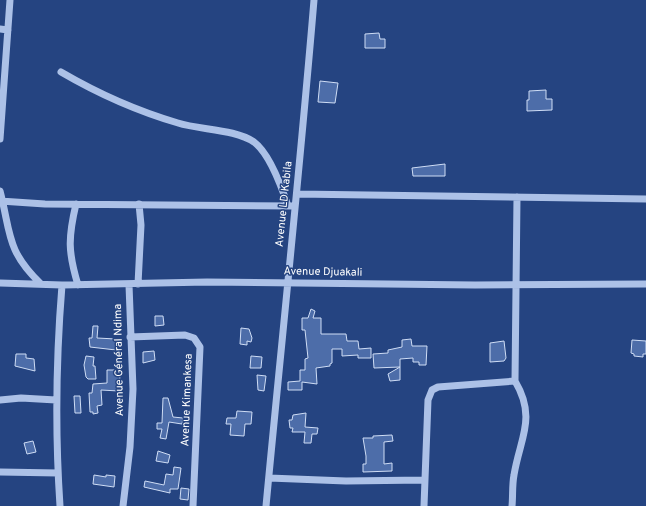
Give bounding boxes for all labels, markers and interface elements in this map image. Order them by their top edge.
street label: Avenue LD Kabila [273,160,295,248]
street label: Avenue Djuakali [284,264,362,280]
street label: Avenue Général Ndima [111,303,127,416]
street label: Avenue Kimankesa [178,353,196,447]

